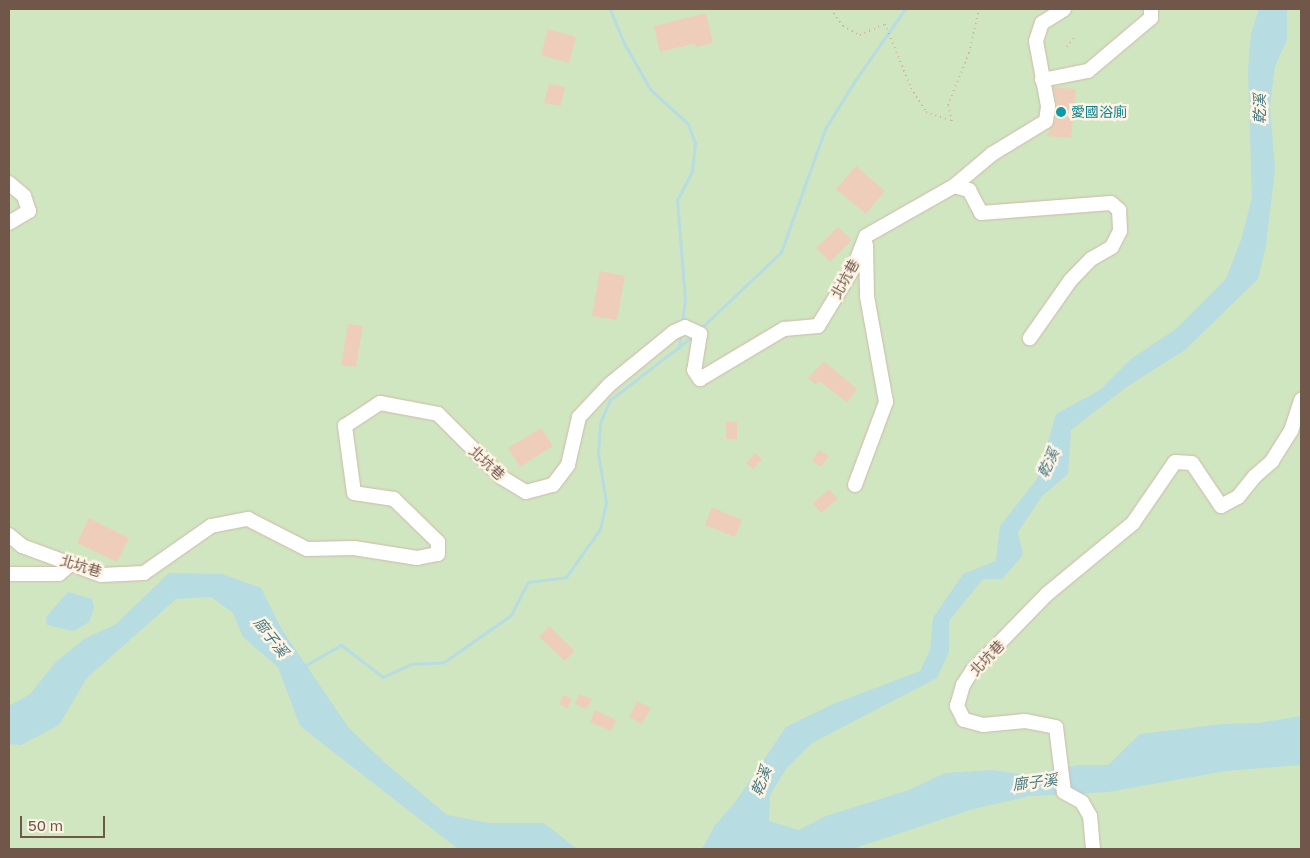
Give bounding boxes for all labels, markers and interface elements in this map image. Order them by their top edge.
water label: 乾溪 [1251,94,1269,124]
place label: 愛國浴廁 [1071,104,1127,120]
marker: 愛國浴廁 [1055,106,1067,118]
street label: 北坑巷 [827,257,863,301]
street label: 北坑巷 [466,443,508,483]
water label: 乾溪 [1034,446,1062,480]
street label: 北坑巷 [58,552,104,580]
water label: 廍子溪 [250,614,292,660]
street label: 北坑巷 [966,637,1008,679]
water label: 乾溪 [747,764,775,798]
water label: 廍子溪 [1012,770,1058,794]
scale bar [22,806,108,838]
text: 50 m [28,816,63,834]

